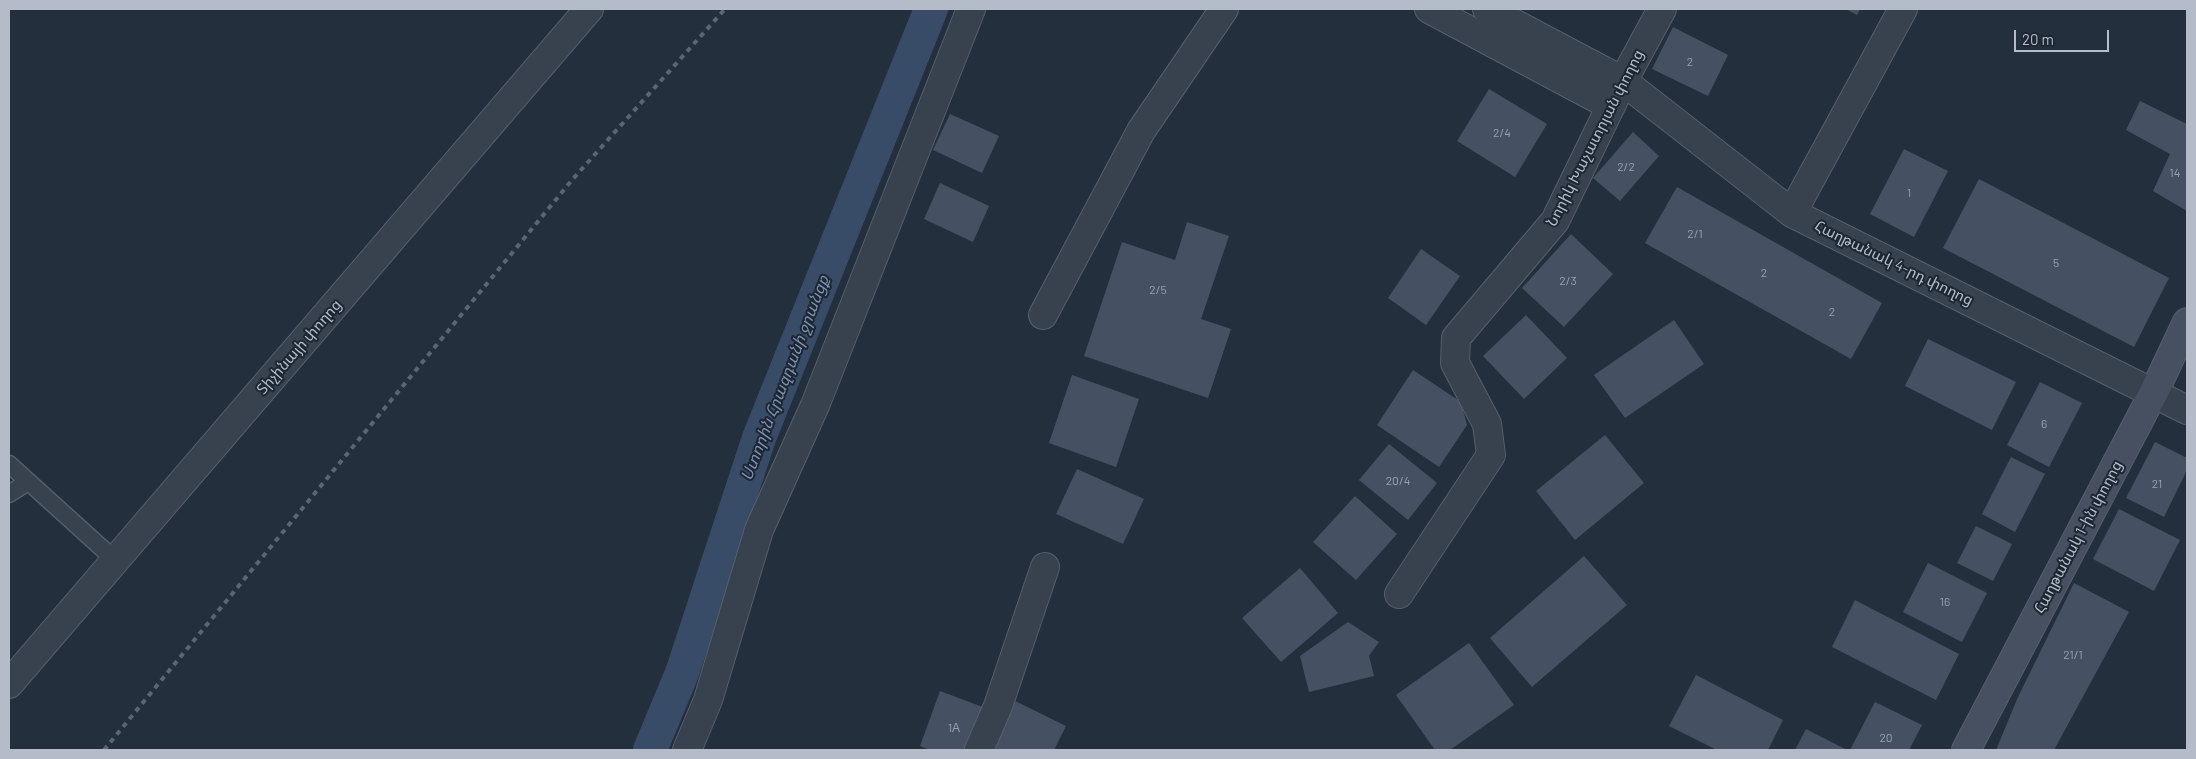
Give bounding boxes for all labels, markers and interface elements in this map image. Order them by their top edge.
scale bar [2016,20,2111,52]
text: 20 m [2022,30,2054,48]
street label: Նորիկ Խաչատրյան փողոց [1543,47,1647,229]
house number: 2 [1687,55,1693,69]
house number: 2/4 [1493,126,1511,140]
house number: 2/2 [1617,160,1635,174]
house number: 14 [2170,166,2180,180]
house number: 1 [1907,186,1911,200]
street label: Հաղթանակ 4-րդ փողոց [1812,217,1976,309]
house number: 2/1 [1687,227,1703,241]
house number: 5 [2053,256,2059,270]
house number: 2 [1761,266,1767,280]
water label: Ստորին Հրազդանի ջրանցք [737,273,833,483]
house number: 2/3 [1559,274,1577,288]
house number: 2/5 [1149,283,1167,297]
street label: Տիչինայի փողոց [253,296,345,398]
house number: 2 [1829,305,1835,319]
house number: 6 [2041,417,2047,431]
street label: Հաղթանակ 1-ին փողոց [2030,458,2126,616]
house number: 20/4 [1386,474,1410,488]
house number: 21 [2152,477,2162,491]
house number: 16 [1940,595,1950,609]
house number: 21/1 [2063,648,2083,662]
house number: 1А [948,721,960,735]
house number: 20 [1879,731,1893,745]

